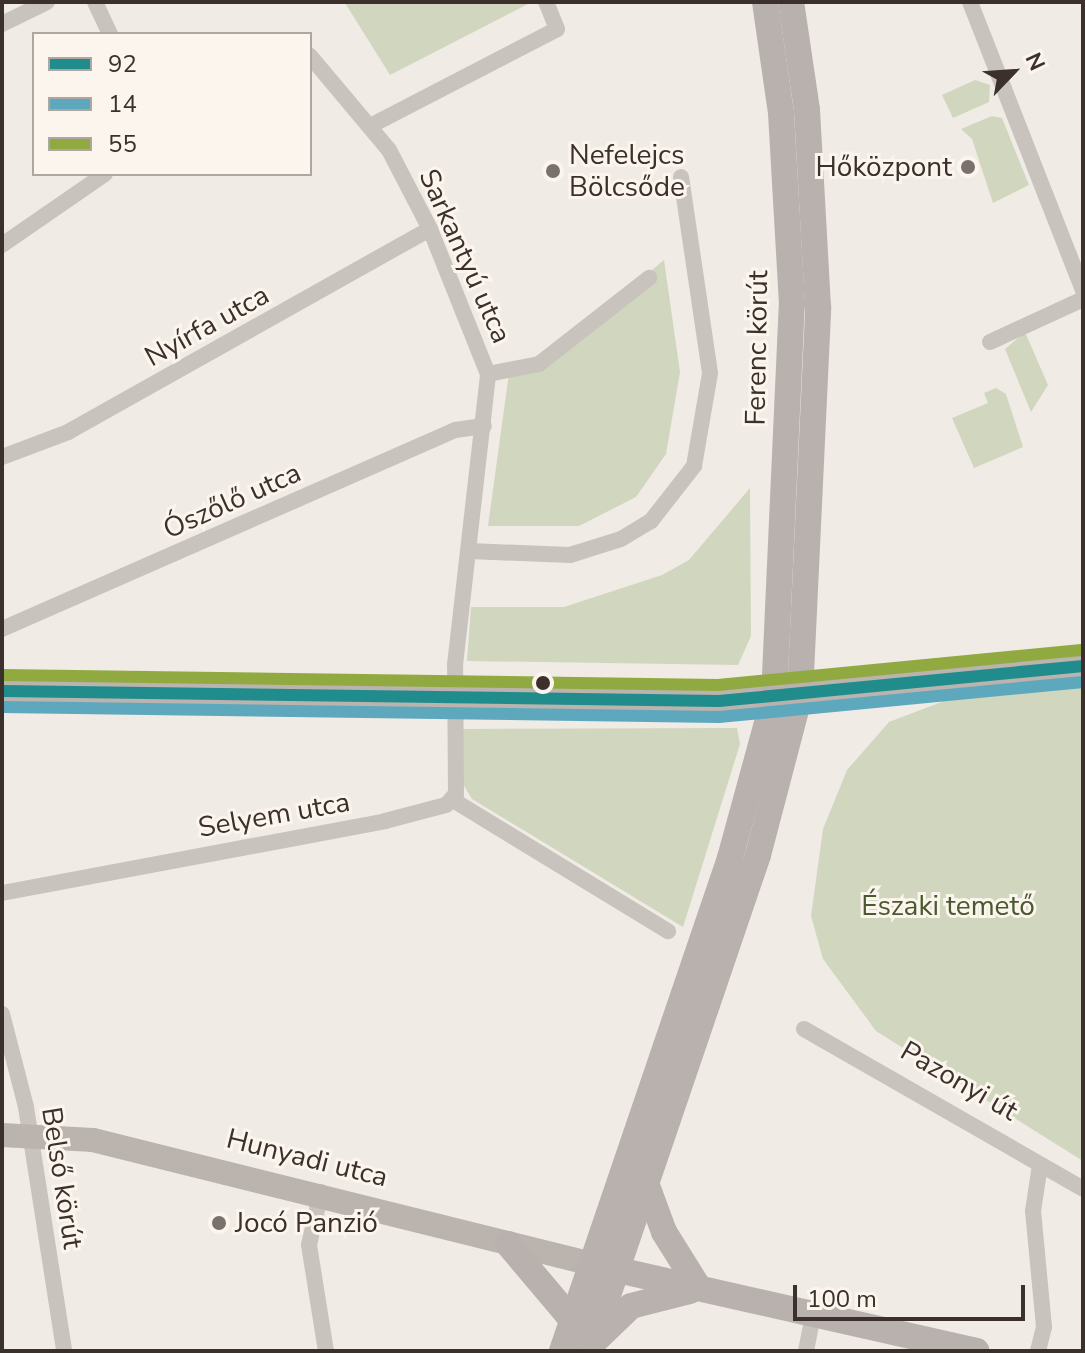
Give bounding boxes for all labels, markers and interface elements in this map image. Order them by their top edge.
legend [32,32,312,176]
north arrow [973,32,1053,112]
text: 92 [108,48,137,80]
text: N [1018,48,1052,76]
text: 14 [108,88,137,120]
text: 55 [108,128,137,160]
place label: Nefelejcs Bölcsőde [569,138,685,204]
place label: Hőközpont [816,150,952,184]
marker: Hőközpont [959,158,977,176]
marker: Nefelejcs Bölcsőde [544,162,562,180]
street label: Sarkantyú utca [412,164,518,348]
street label: Ferenc körút [739,270,775,426]
street label: Nyírfa utca [139,278,275,374]
street label: Ószőlő utca [158,456,306,546]
unlabelled marker [535,675,551,691]
street label: Selyem utca [196,785,352,845]
park label: Északi temető [861,889,1035,923]
street label: Pazonyi út [895,1034,1023,1128]
street label: Belső körút [34,1105,90,1251]
street label: Hunyadi utca [223,1122,391,1194]
place label: Jocó Panzió [235,1206,378,1240]
marker: Jocó Panzió [210,1214,228,1232]
scale bar [797,1269,1029,1319]
text: 100 m [807,1283,877,1315]

